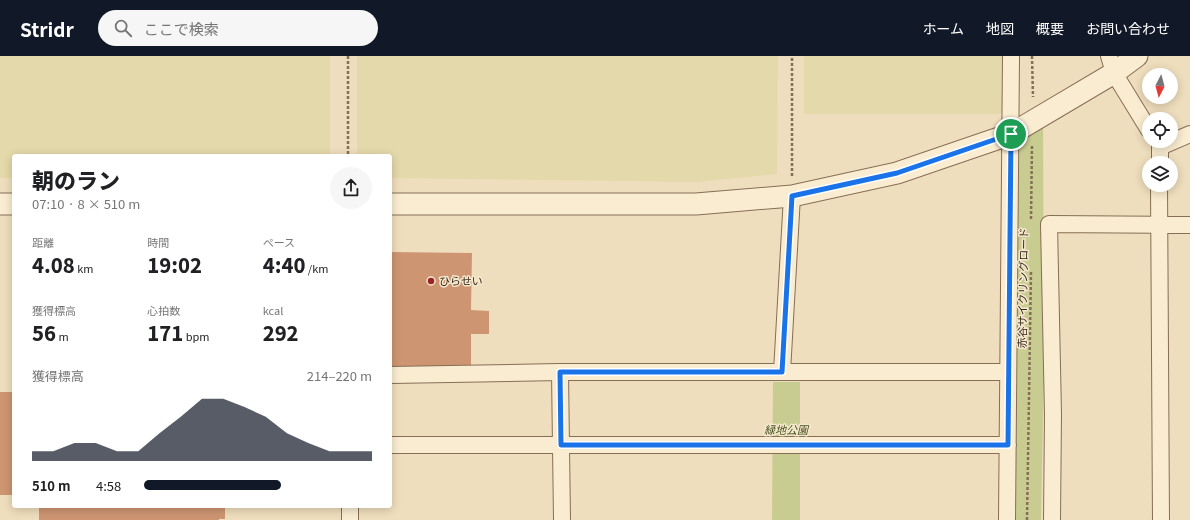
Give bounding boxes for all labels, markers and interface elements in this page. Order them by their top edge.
search box [98,10,378,46]
text: Stridr [20,15,74,42]
icon: search [112,17,134,39]
text: ここで検索 [144,18,219,39]
text: ホーム [922,18,964,38]
text: 地図 [986,18,1014,38]
text: 概要 [1036,18,1064,38]
text: お問い合わせ [1086,18,1170,38]
north arrow [1142,68,1178,104]
map controls [1142,68,1178,192]
button: locate [1142,112,1178,148]
pin [994,117,1028,151]
icon: arrive [1000,123,1022,145]
button: layers [1142,156,1178,192]
text: 朝のラン [32,163,120,195]
button: share [330,167,372,209]
text: 07:10 · 8 × 510 m [32,194,140,213]
street label: 赤谷サイクリングロード [1013,227,1031,349]
text: 距離 [32,234,54,250]
text: 時間 [147,234,169,250]
text: ペース [263,234,295,250]
text: 4.08 [32,250,75,279]
text: 19:02 [147,250,202,279]
text: 4:40 [263,250,305,279]
text: km [75,260,93,276]
text: /km [305,260,328,276]
place label: ひらせい [439,272,483,288]
marker: ひらせい [426,276,436,286]
text: 獲得標高 [32,302,76,318]
text: 心拍数 [147,302,180,318]
text: kcal [263,302,283,318]
text: 56 [32,318,56,347]
text: 171 [147,318,183,347]
text: 292 [263,318,299,347]
text: m [56,328,69,344]
text: bpm [183,328,210,344]
text: 獲得標高 [32,366,84,385]
text: 214–220 m [307,366,372,385]
park label: 緑地公園 [764,421,810,437]
text: 510 m [32,476,71,495]
text: 4:58 [96,476,121,495]

